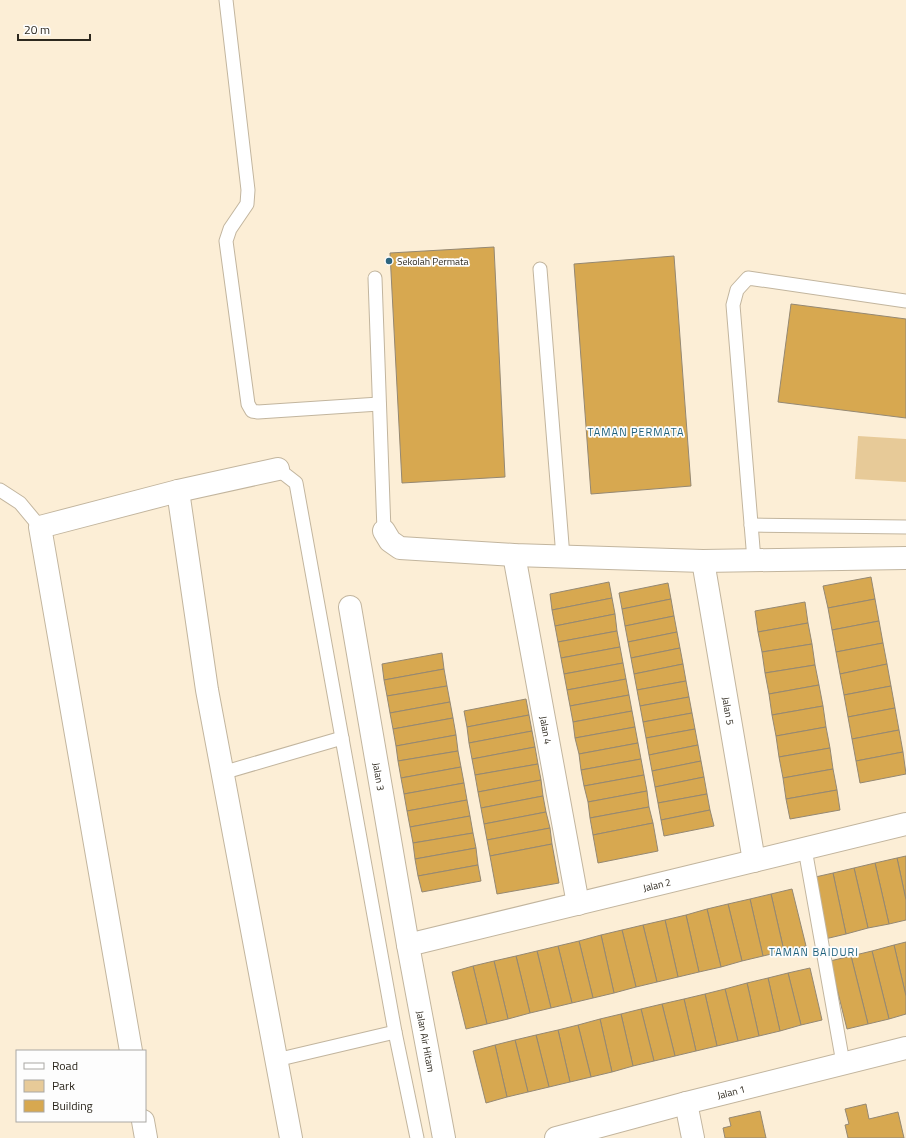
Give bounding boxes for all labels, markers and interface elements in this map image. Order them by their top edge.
scale bar [18,16,90,42]
text: 20 m [24,20,50,39]
place label: Sekolah Permata [397,254,469,269]
marker: Sekolah Permata [384,256,394,266]
district label: TAMAN PERMATA [588,424,684,440]
street label: Jalan 5 [718,696,738,727]
street label: Jalan 4 [536,715,556,746]
street label: Jalan 3 [369,761,388,792]
street label: Jalan 2 [641,874,672,896]
district label: TAMAN BAIDURI [769,944,859,960]
street label: Jalan Air Hitam [412,1009,439,1074]
legend [16,1050,146,1122]
text: Road [52,1056,78,1075]
text: Park [52,1076,75,1095]
street label: Jalan 1 [716,1082,747,1103]
text: Building [52,1096,93,1115]

